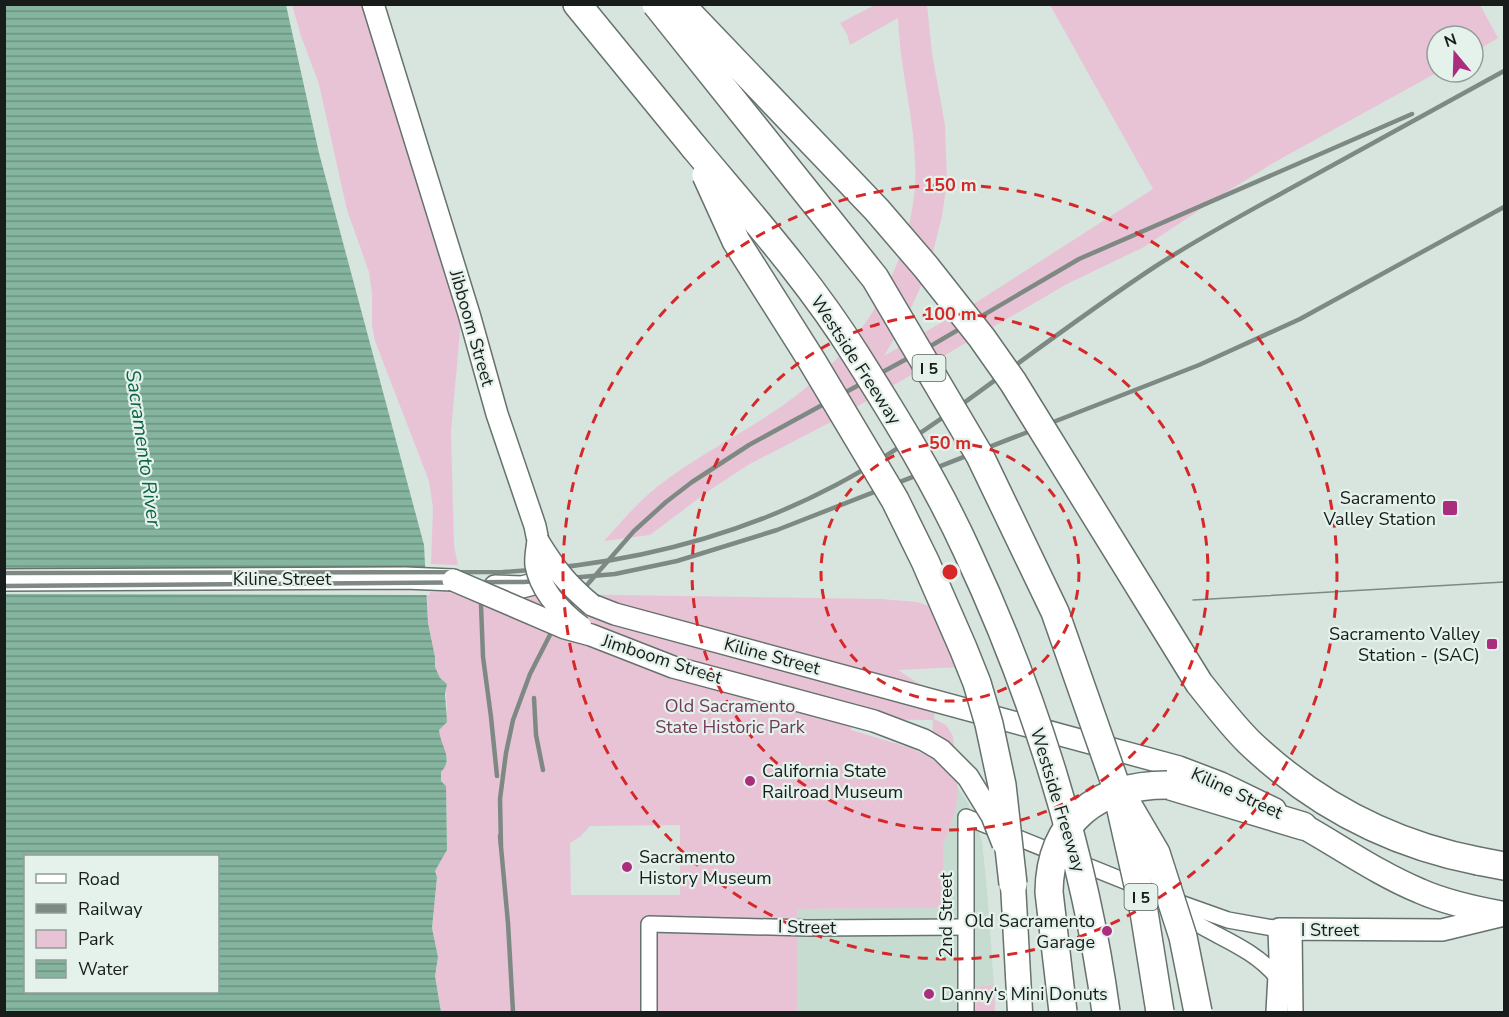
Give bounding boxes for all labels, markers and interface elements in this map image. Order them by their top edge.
north arrow [1425,24,1485,84]
text: N [1441,28,1460,53]
text: 150 m [923,173,977,197]
street label: Jibboom Street [444,266,500,390]
street label: Westside Freeway [805,291,907,430]
text: 100 m [923,302,977,326]
road number: I 5 [912,355,946,381]
water label: Sacramento River [119,368,168,529]
text: 50 m [929,431,971,455]
place label: Sacramento Valley Station [1323,486,1436,531]
marker: Sacramento Valley Station [1441,499,1459,517]
centre of rings [940,562,960,582]
street label: Kiline Street [233,567,332,591]
place label: Sacramento Valley Station - (SAC) [1329,622,1481,667]
street label: Jimboom Street [598,628,726,690]
street label: Kiline Street [721,632,823,681]
marker: Sacramento Valley Station - (SAC) [1485,637,1499,651]
park label: Old Sacramento State Historic Park [655,694,806,739]
street label: Westside Freeway [1025,725,1092,876]
place label: California State Railroad Museum [762,759,903,804]
street label: Kiline Street [1187,761,1287,825]
marker: California State Railroad Museum [743,774,757,788]
place label: Sacramento History Museum [639,845,772,890]
legend [24,855,219,993]
marker: Sacramento History Museum [620,860,634,874]
text: Road [78,867,120,891]
street label: 2nd Street [934,872,958,958]
road number: I 5 [1124,884,1158,910]
text: Railway [78,897,143,921]
place label: Old Sacramento Garage [965,909,1095,954]
street label: I Street [778,914,837,940]
street label: I Street [1301,918,1360,942]
marker: Old Sacramento Garage [1100,924,1114,938]
text: Park [78,927,115,951]
text: Water [78,957,129,981]
place label: Danny‘s Mini Donuts [941,982,1108,1006]
marker: Danny‘s Mini Donuts [922,987,936,1001]

